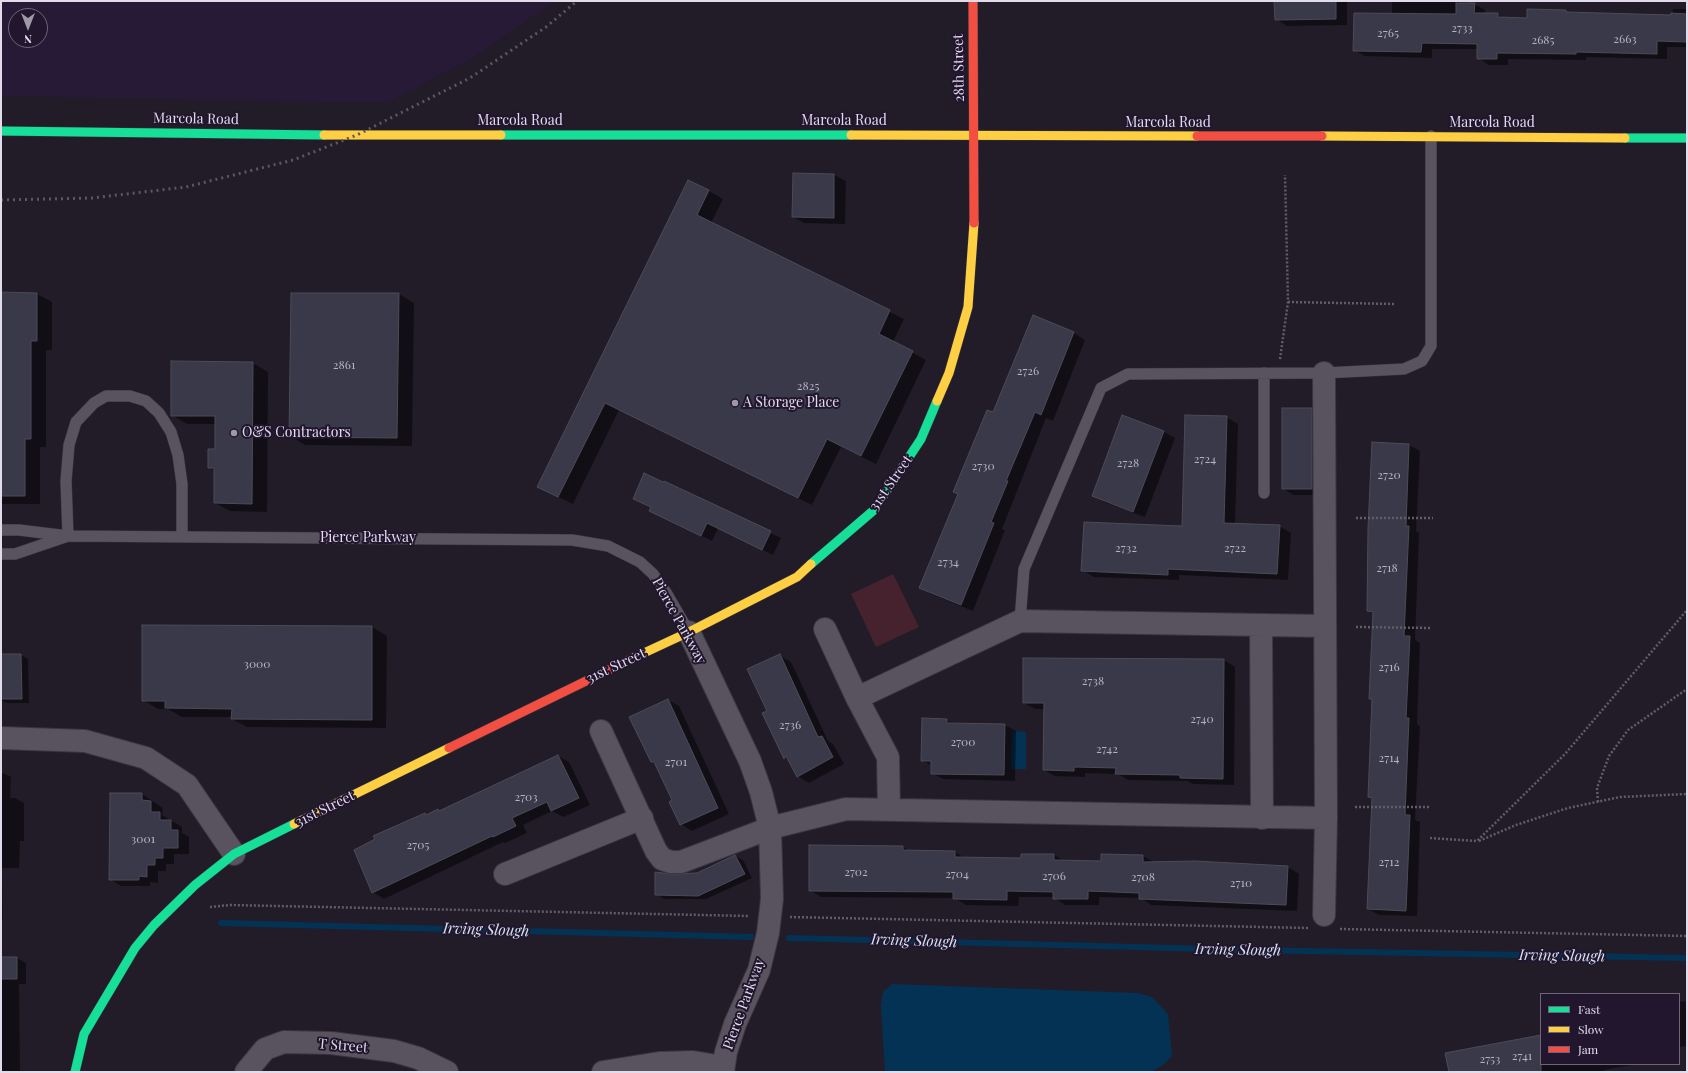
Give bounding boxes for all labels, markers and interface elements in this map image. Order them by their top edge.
north arrow [8,8,48,48]
house number: 2733 [1451,21,1473,35]
house number: 2765 [1377,26,1399,40]
text: N [24,32,32,47]
house number: 2663 [1613,32,1637,46]
house number: 2685 [1531,33,1555,47]
street label: 28th Street [950,34,968,102]
street label: Marcola Road [153,110,239,128]
street label: Marcola Road [477,113,563,129]
street label: Marcola Road [801,113,887,129]
street label: Marcola Road [1125,115,1211,131]
street label: Marcola Road [1449,115,1535,131]
house number: 2861 [333,358,355,372]
house number: 2726 [1017,364,1039,378]
house number: 2825 [797,379,819,393]
place label: A Storage Place [743,395,839,411]
marker: A Storage Place [730,398,740,408]
place label: O&S Contractors [242,425,351,441]
marker: O&S Contractors [229,428,239,438]
street label: 31st Street [866,452,916,514]
house number: 2724 [1194,452,1216,466]
house number: 2728 [1117,456,1139,470]
house number: 2730 [971,459,995,473]
house number: 2720 [1377,468,1401,482]
street label: Pierce Parkway [320,530,416,546]
house number: 2732 [1115,541,1137,555]
house number: 2722 [1224,541,1246,555]
house number: 2734 [937,555,959,569]
house number: 2718 [1376,561,1398,575]
street label: Pierce Parkway [648,575,710,667]
street label: 31st Street [584,645,648,687]
house number: 3000 [243,657,271,671]
house number: 2716 [1378,660,1400,674]
house number: 2738 [1082,674,1104,688]
house number: 2740 [1190,712,1214,726]
house number: 2736 [779,718,801,732]
house number: 2700 [950,735,976,749]
house number: 2742 [1096,742,1118,756]
house number: 2714 [1379,751,1399,765]
house number: 2701 [665,755,687,769]
street label: 31st Street [293,787,357,831]
house number: 2703 [514,790,538,804]
house number: 3001 [131,832,155,846]
house number: 2705 [407,838,429,852]
house number: 2712 [1379,855,1399,869]
house number: 2702 [844,865,868,879]
house number: 2704 [945,867,969,881]
house number: 2706 [1042,869,1066,883]
house number: 2708 [1131,870,1155,884]
house number: 2710 [1230,876,1252,890]
water label: Irving Slough [443,920,529,940]
water label: Irving Slough [871,931,957,951]
water label: Irving Slough [1195,940,1281,960]
water label: Irving Slough [1519,946,1605,966]
street label: Pierce Parkway [720,956,768,1052]
legend [1540,993,1680,1065]
text: Fast [1578,1001,1600,1017]
text: Slow [1578,1021,1604,1037]
street label: T Street [317,1035,369,1057]
text: Jam [1578,1041,1598,1057]
house number: 2741 [1512,1049,1532,1063]
house number: 2753 [1479,1052,1501,1066]

